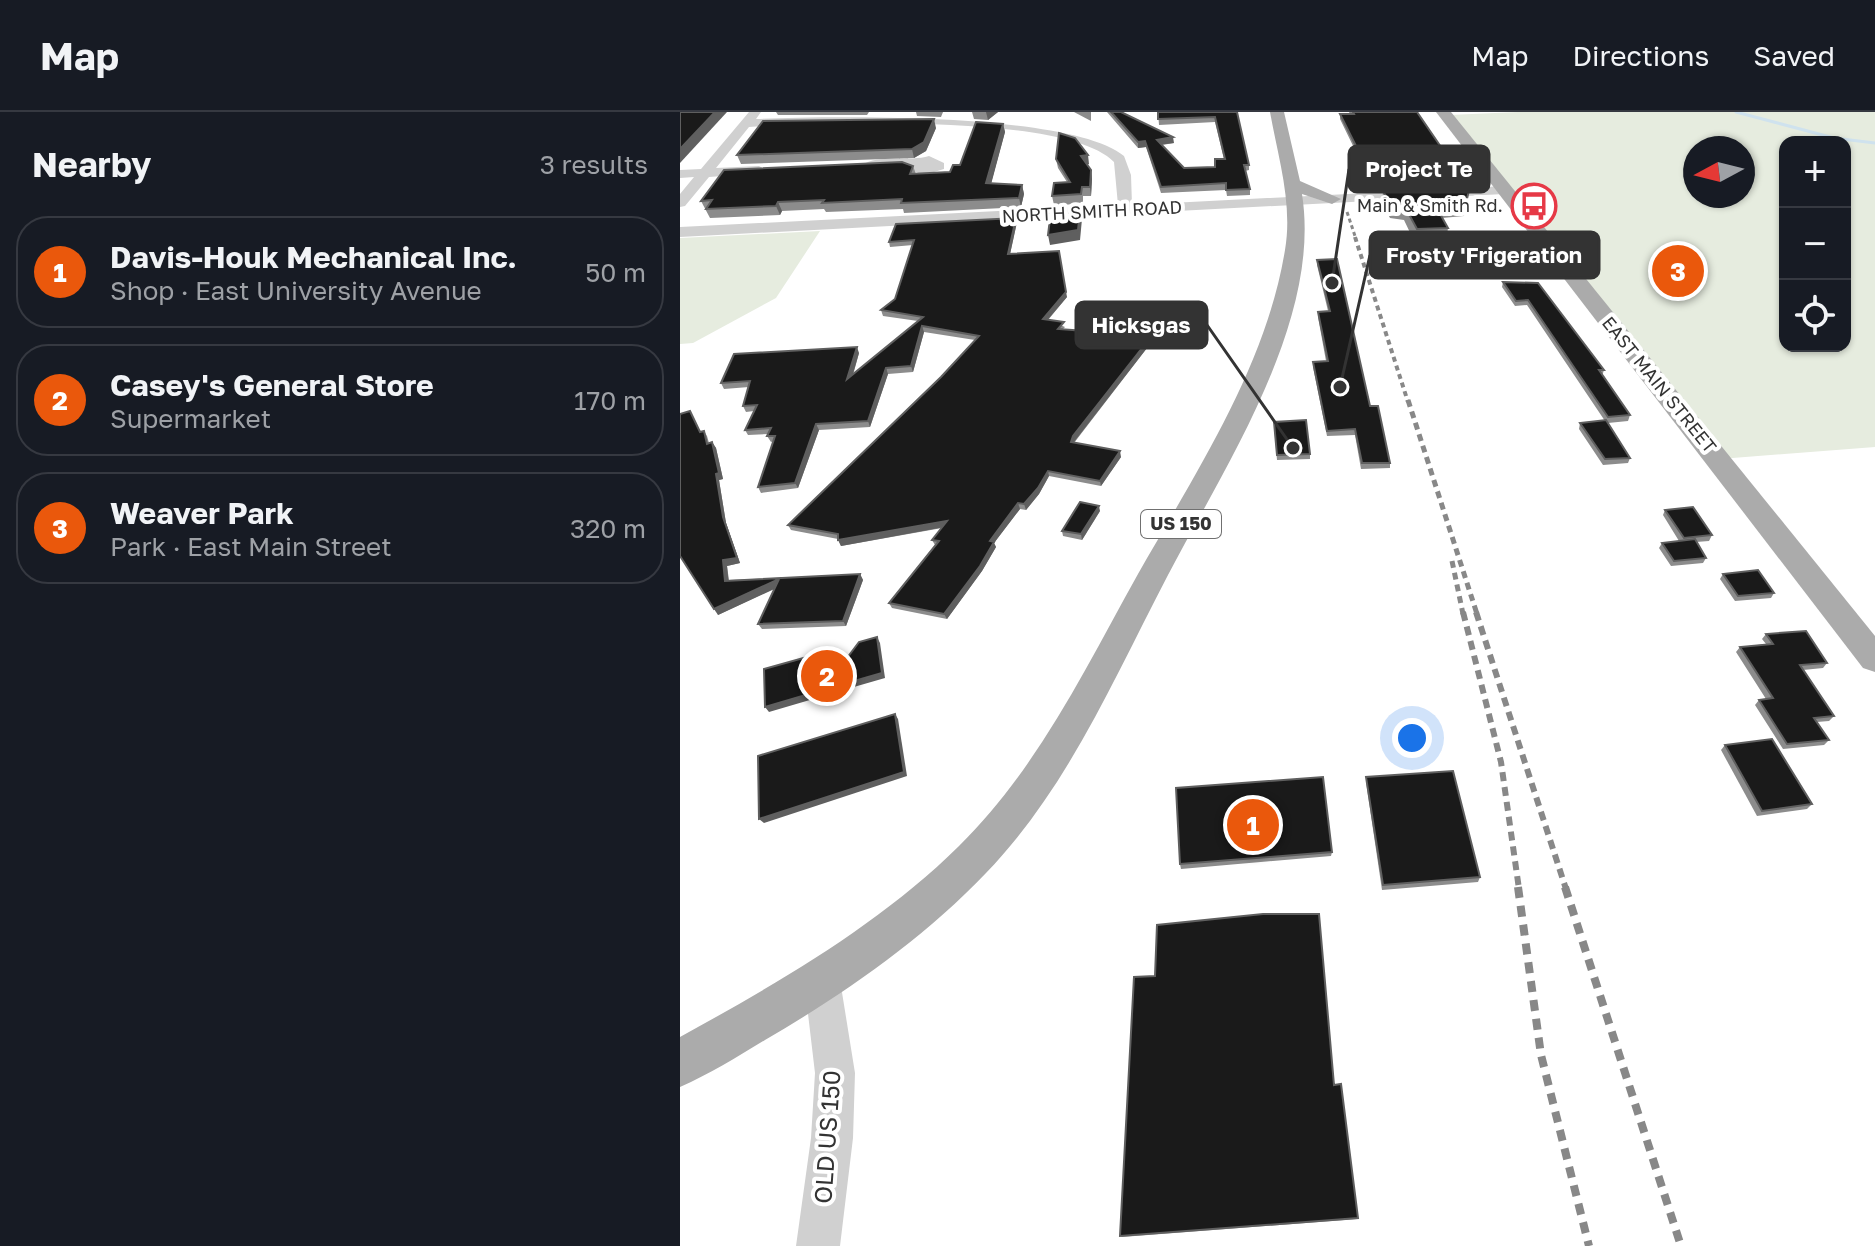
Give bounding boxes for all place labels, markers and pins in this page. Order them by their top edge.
callout: Project Te [1349,146,1489,192]
bus stop icon: Main & Smith Rd. [1510,182,1558,230]
place label: Main & Smith Rd. [1357,194,1503,216]
callout: Frosty 'Frigeration [1370,232,1599,278]
pin: 3 [1652,241,1704,301]
callout: Hicksgas [1076,302,1207,348]
pin: 2 [801,646,853,706]
pin: 1 [1227,795,1279,855]

